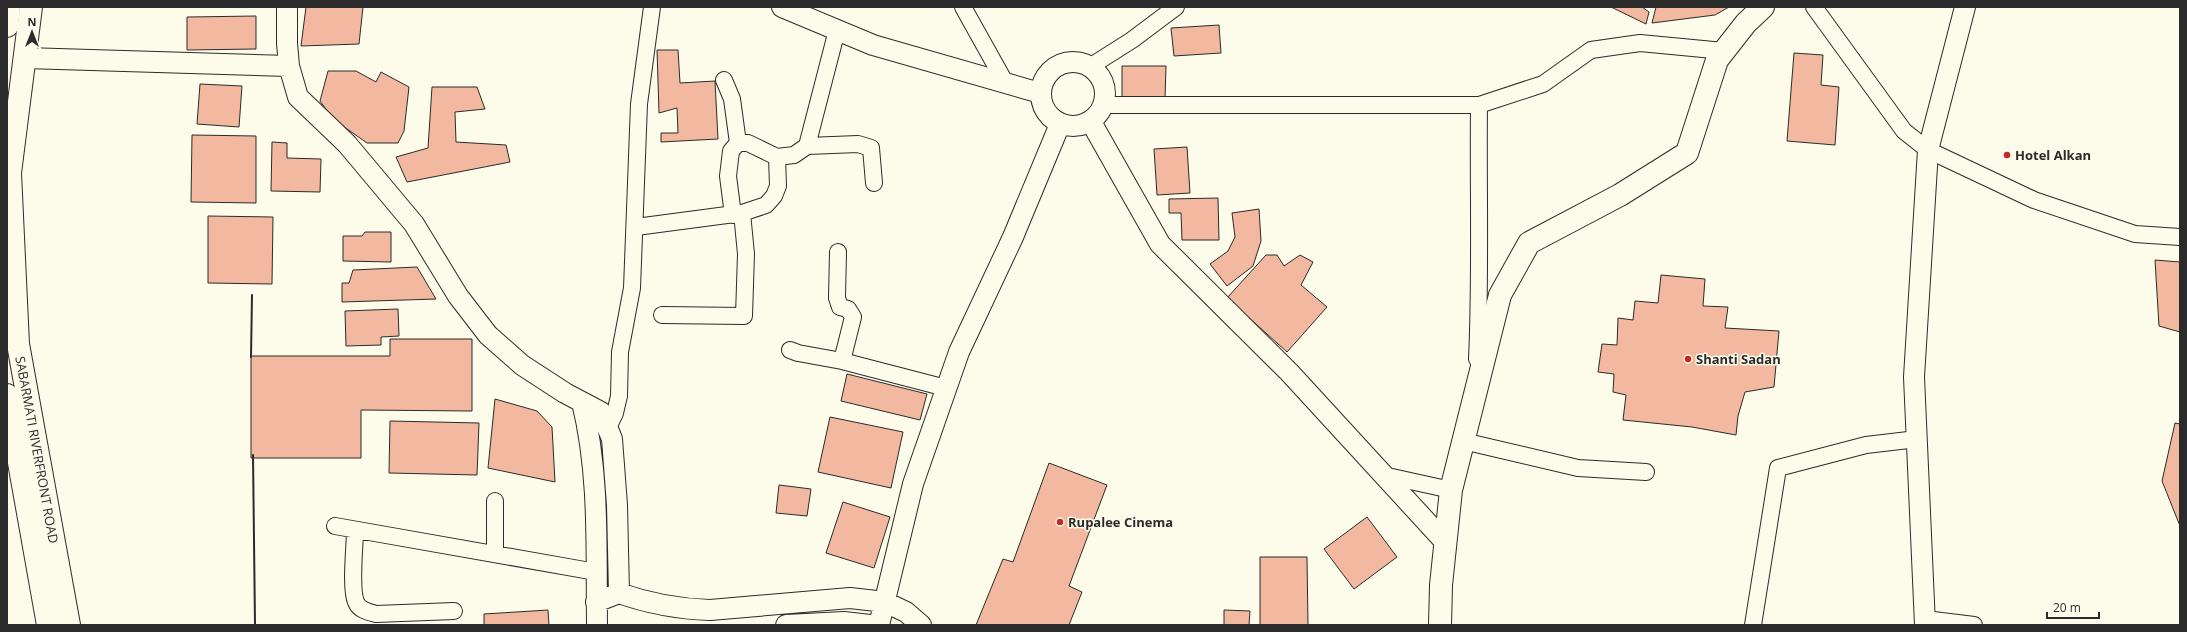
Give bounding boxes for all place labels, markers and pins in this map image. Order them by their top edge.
place label: Hotel Alkan [2015,146,2091,164]
marker: Hotel Alkan [2002,150,2012,160]
place label: Shanti Sadan [1696,350,1781,368]
marker: Shanti Sadan [1683,354,1693,364]
place label: Rupalee Cinema [1068,513,1173,531]
marker: Rupalee Cinema [1055,517,1065,527]

